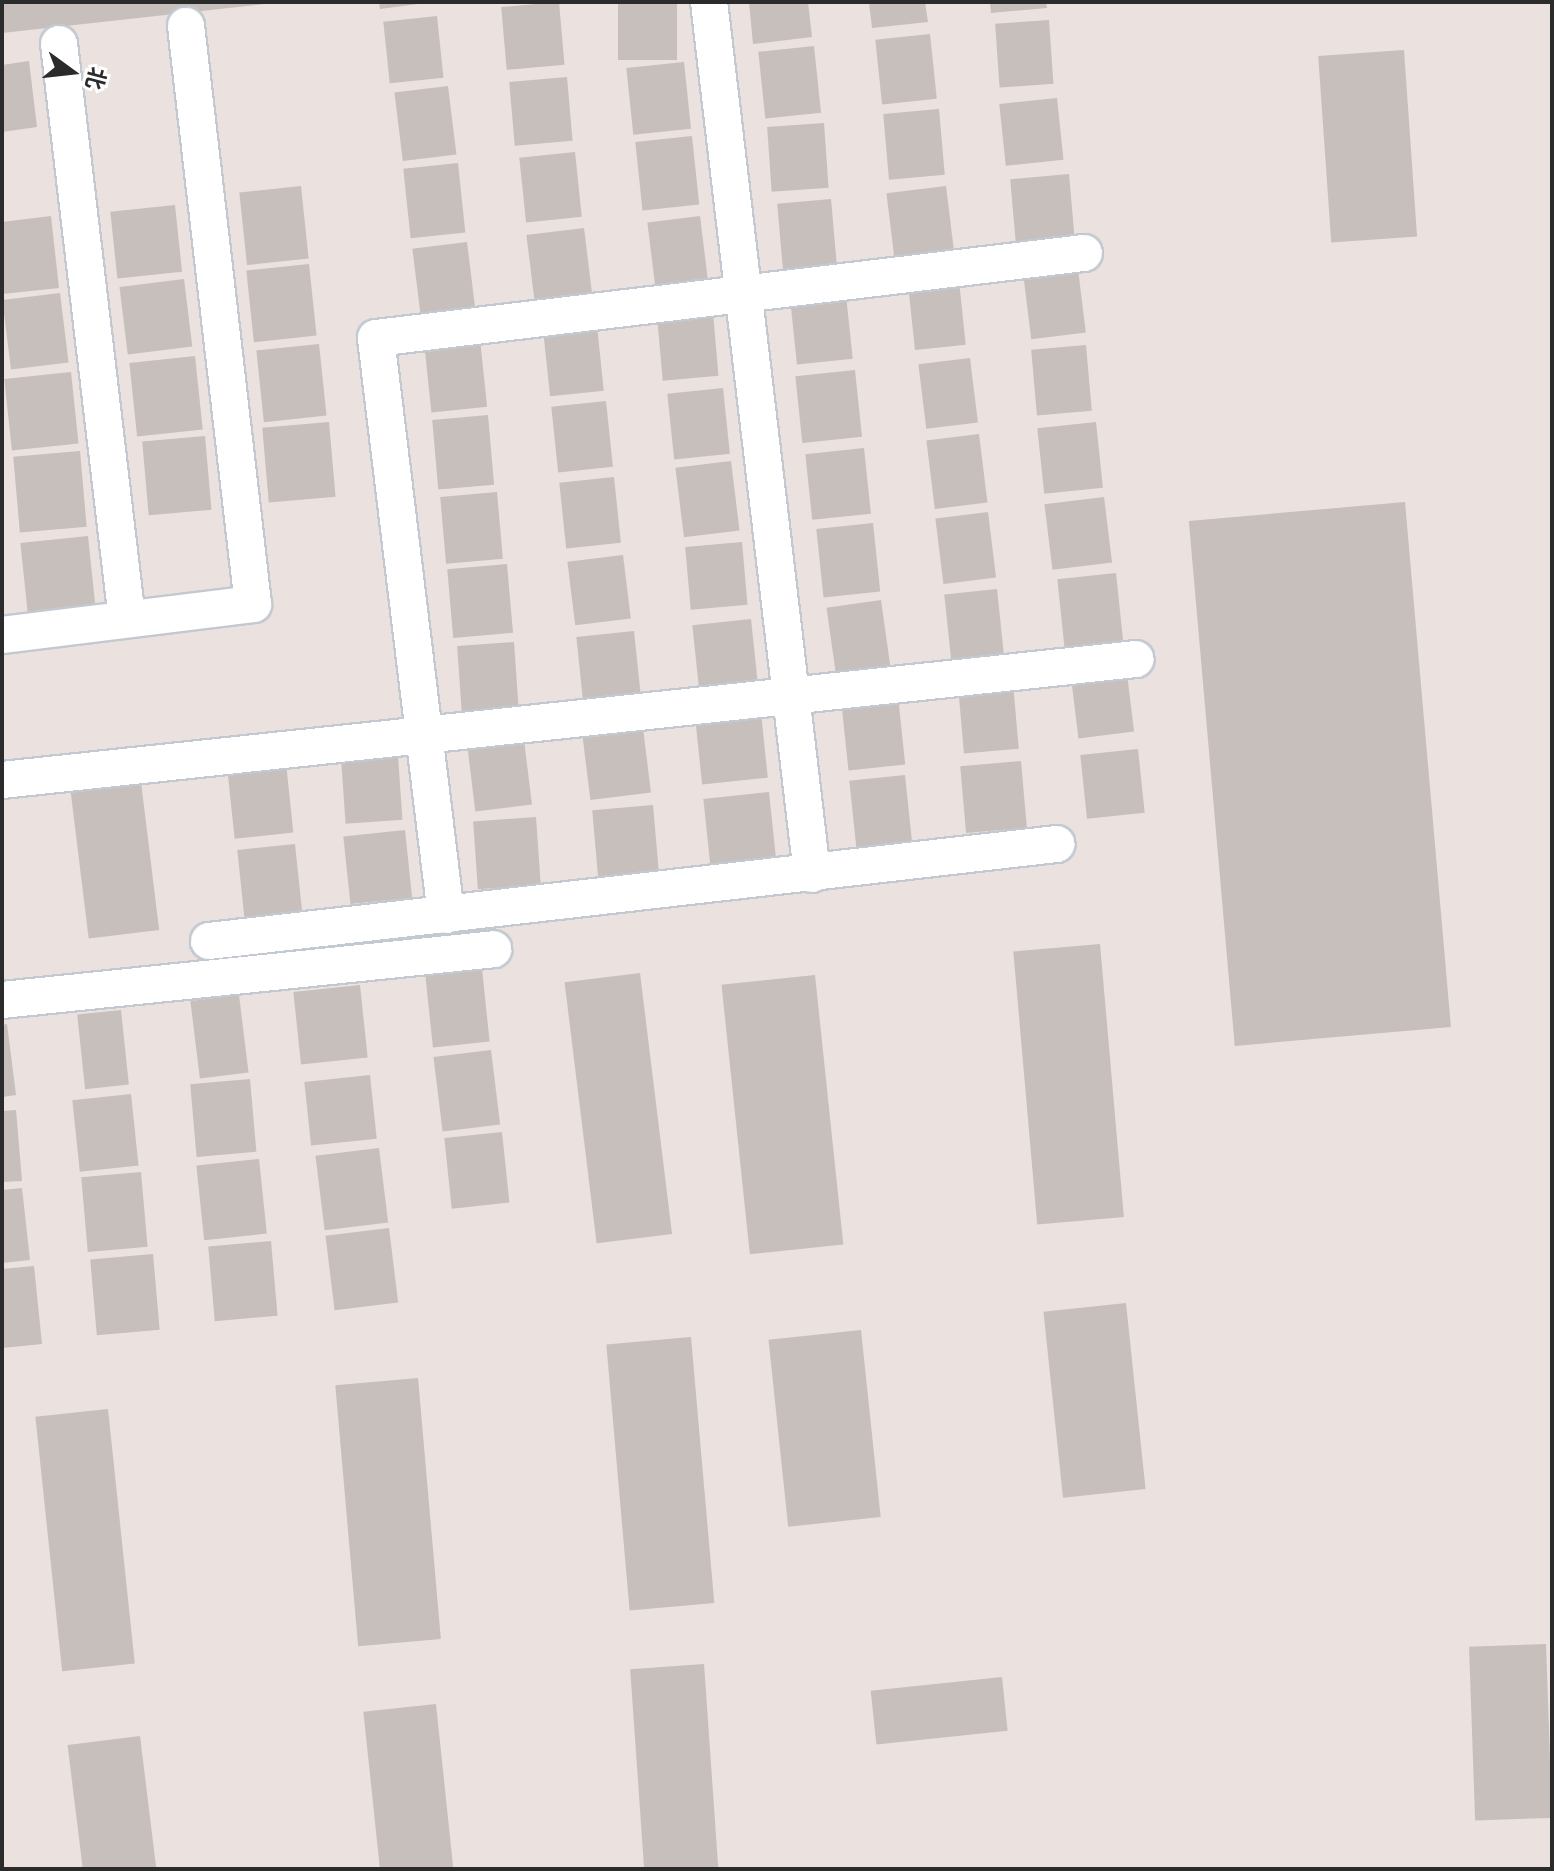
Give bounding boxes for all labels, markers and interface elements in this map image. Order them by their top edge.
north arrow [32,32,112,112]
text: 北 [81,64,111,92]

